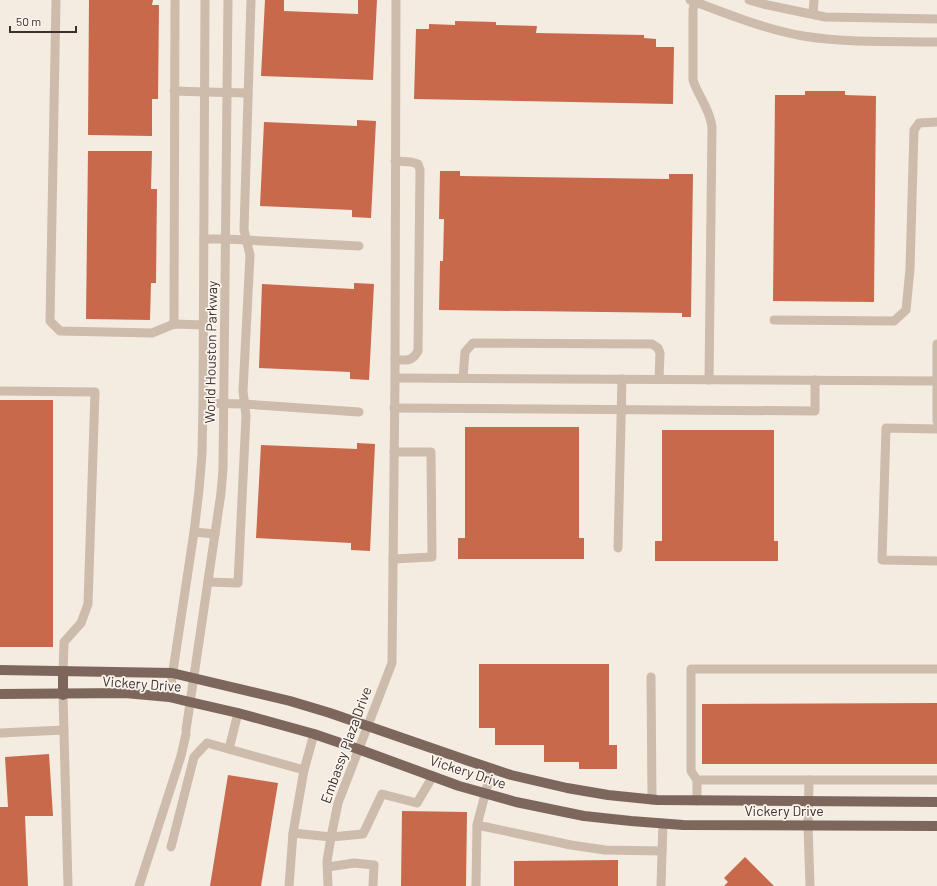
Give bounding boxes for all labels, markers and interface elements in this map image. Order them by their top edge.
scale bar [10,8,76,34]
text: 50 m [16,14,41,28]
street label: World Houston Parkway [201,280,220,424]
street label: Vickery Drive [102,672,182,695]
street label: Embassy Plaza Drive [317,684,375,806]
street label: Vickery Drive [428,751,508,792]
street label: Vickery Drive [744,802,824,819]

